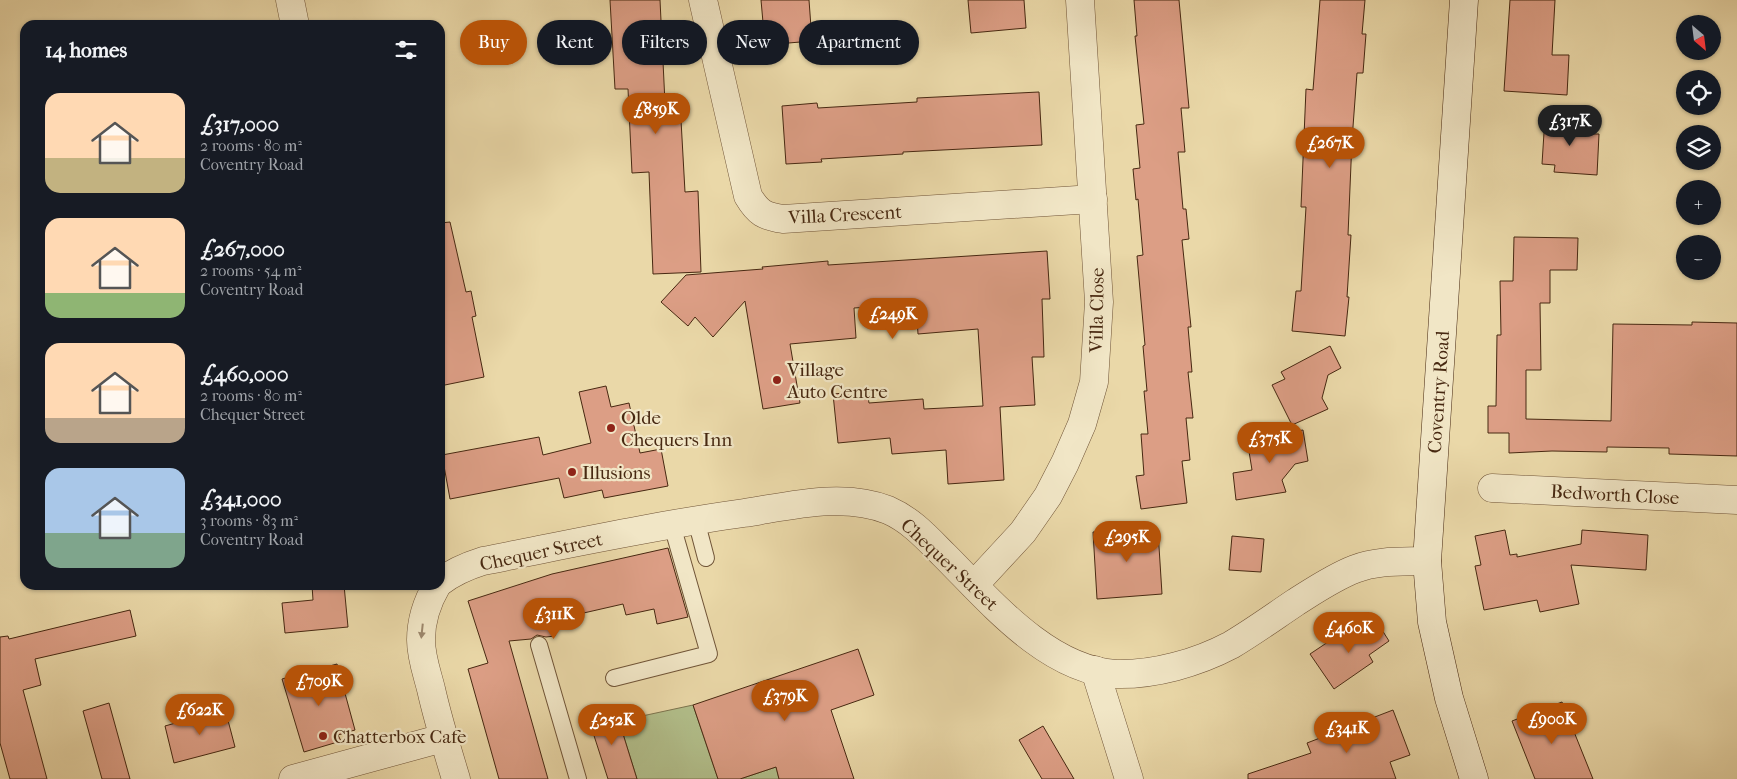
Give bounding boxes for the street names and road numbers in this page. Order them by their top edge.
street label: Villa Crescent [787,201,903,229]
street label: Villa Close [1085,267,1109,354]
street label: Coventry Road [1424,329,1454,454]
street label: Bedworth Close [1550,481,1680,509]
street label: Chequer Street [896,514,1003,616]
street label: Chequer Street [478,528,605,576]

